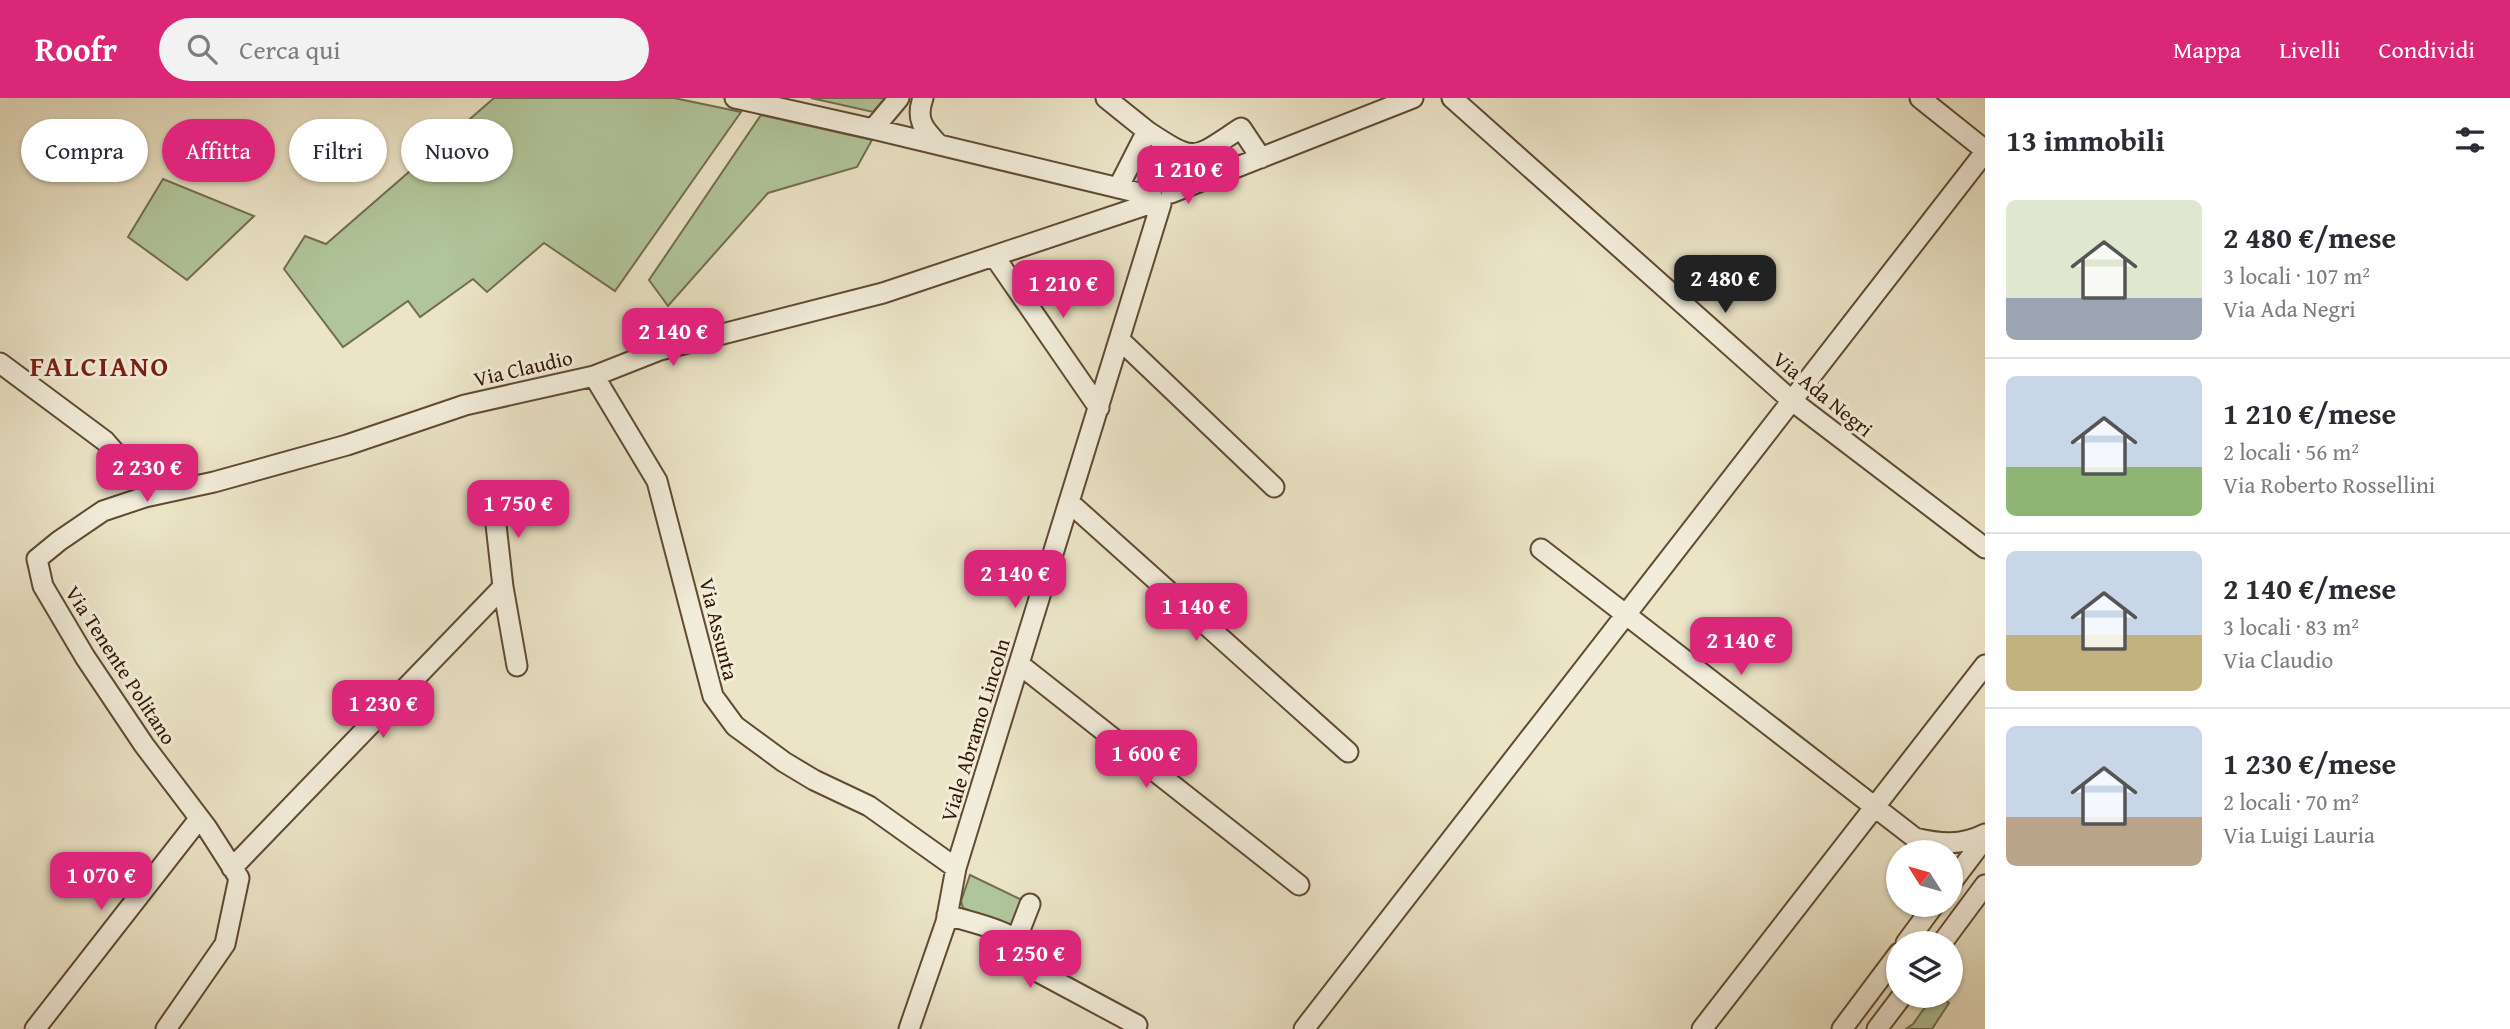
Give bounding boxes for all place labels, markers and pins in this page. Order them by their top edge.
pin: 1 210 € [1123,146,1253,206]
pin: 2 480 € [1660,256,1790,315]
pin: 1 210 € [998,260,1128,320]
pin: 2 140 € [608,308,738,368]
pin: 2 230 € [82,444,212,504]
pin: 1 750 € [453,480,583,540]
pin: 2 140 € [950,550,1080,610]
pin: 1 140 € [1131,584,1261,643]
pin: 2 140 € [1676,618,1806,677]
pin: 1 230 € [318,680,448,740]
pin: 1 600 € [1081,730,1211,790]
pin: 1 070 € [36,852,166,912]
pin: 1 250 € [965,930,1095,990]

